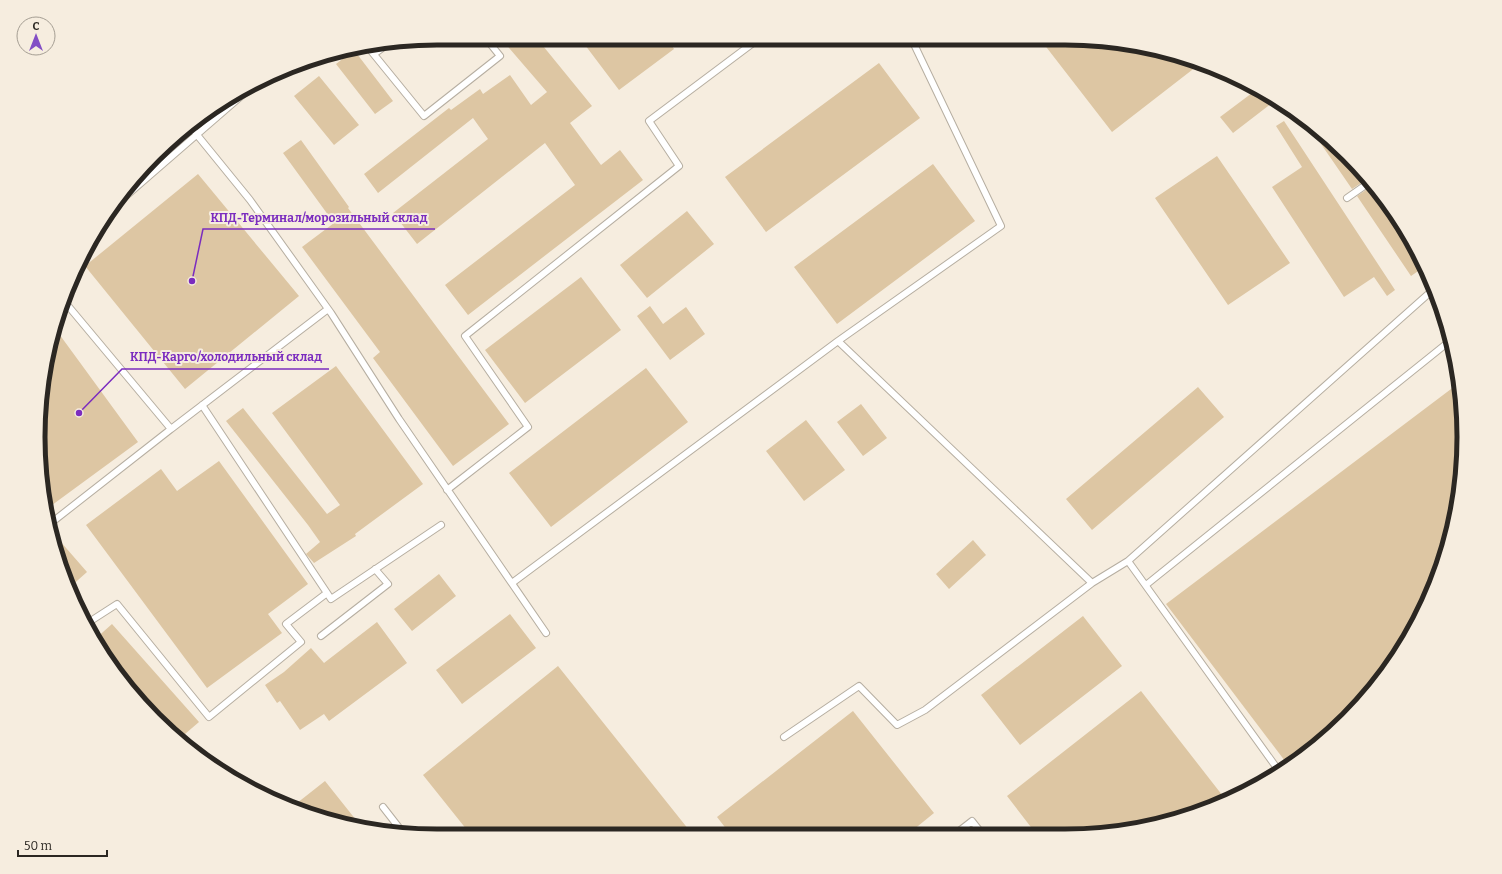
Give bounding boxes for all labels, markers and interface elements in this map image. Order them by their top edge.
north arrow [16,16,56,56]
text: С [33,20,40,33]
callout: КПД-Терминал/морозильный склад [203,205,435,229]
text: КПД-Терминал/морозильный склад [211,211,428,225]
callout: КПД-Карго/холодильный склад [122,345,329,369]
text: КПД-Карго/холодильный склад [130,350,322,364]
scale bar [18,832,107,858]
text: 50 m [24,839,53,853]

